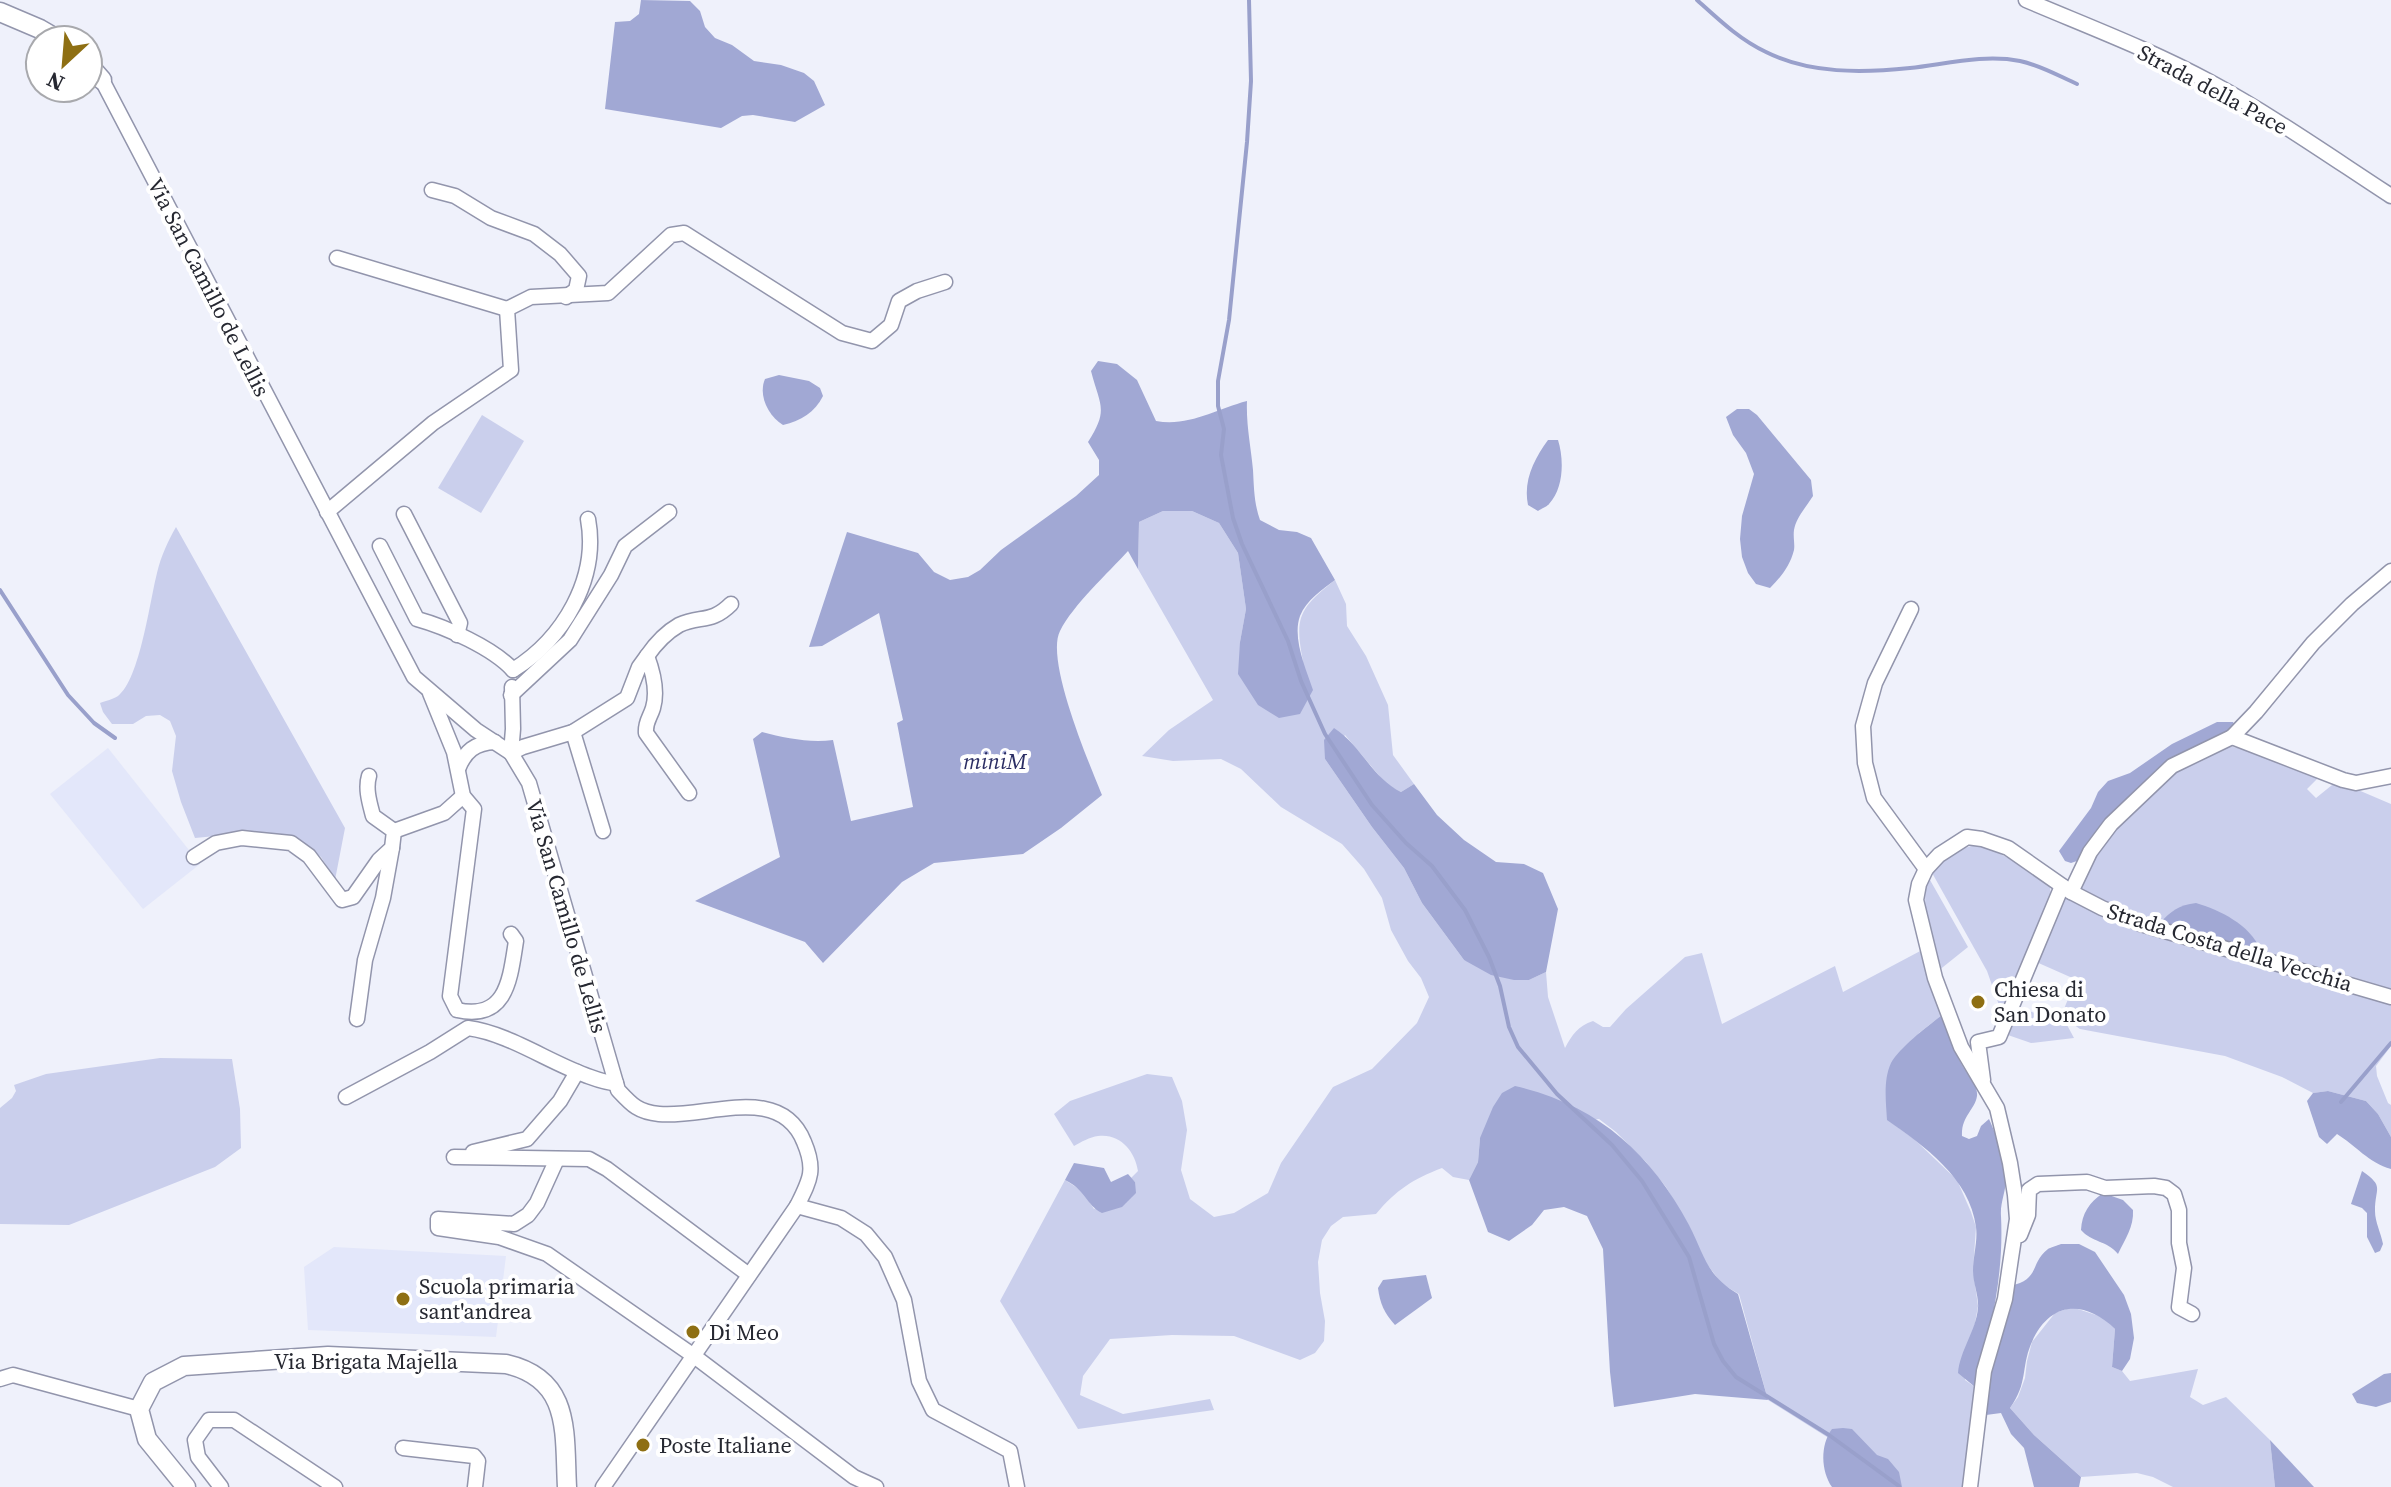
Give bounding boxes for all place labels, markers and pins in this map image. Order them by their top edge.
place label: Chiesa di San Donato [1994,974,2106,1029]
marker: Chiesa di San Donato [1969,993,1987,1011]
place label: Scuola primaria sant'andrea [419,1271,576,1326]
marker: Scuola primaria sant'andrea [394,1290,412,1308]
place label: Di Meo [709,1317,779,1347]
marker: Di Meo [684,1323,702,1341]
place label: Poste Italiane [659,1430,792,1460]
marker: Poste Italiane [634,1436,652,1454]

